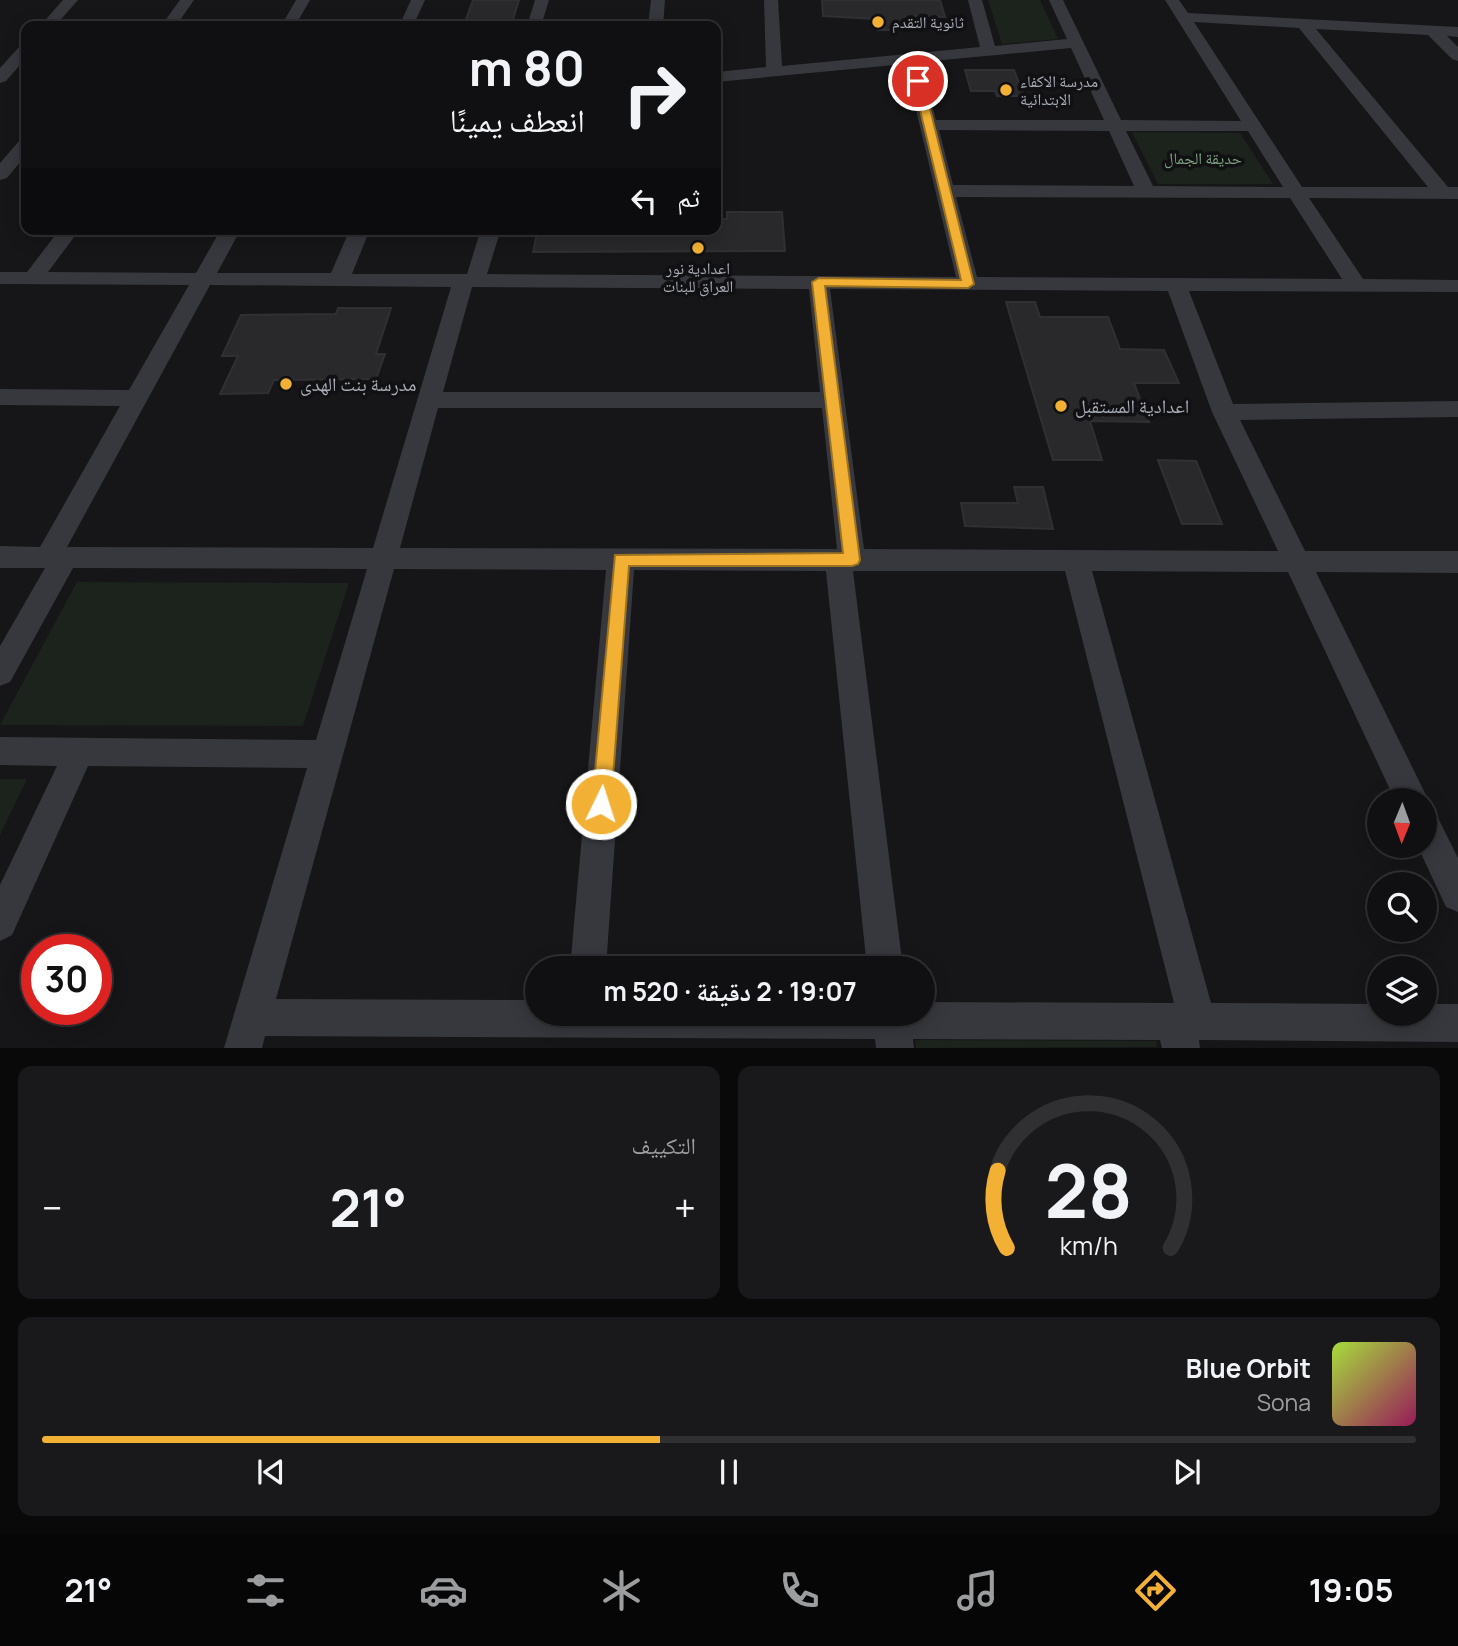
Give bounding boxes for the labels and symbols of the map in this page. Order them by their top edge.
place label: ثانوية التقدم [892,11,964,33]
marker: ثانوية التقدم [870,14,886,30]
pin [888,51,948,111]
place label: مدرسة الاكفاء الابتدائية [1020,70,1098,110]
marker: مدرسة الاكفاء الابتدائية [998,82,1014,98]
park label: حديقة الجمال [1164,147,1242,169]
marker: اعدادية نور العراق للبنات [690,240,706,256]
place label: اعدادية نور العراق للبنات [663,257,733,297]
place label: مدرسة بنت الهدی [300,371,417,397]
marker: مدرسة بنت الهدی [278,376,294,392]
place label: اعدادية المستقبل [1075,393,1189,419]
marker: اعدادية المستقبل [1053,398,1069,414]
position arrow [564,767,638,841]
north arrow [1367,788,1437,858]
speed limit sign: 30 [21,934,112,1025]

